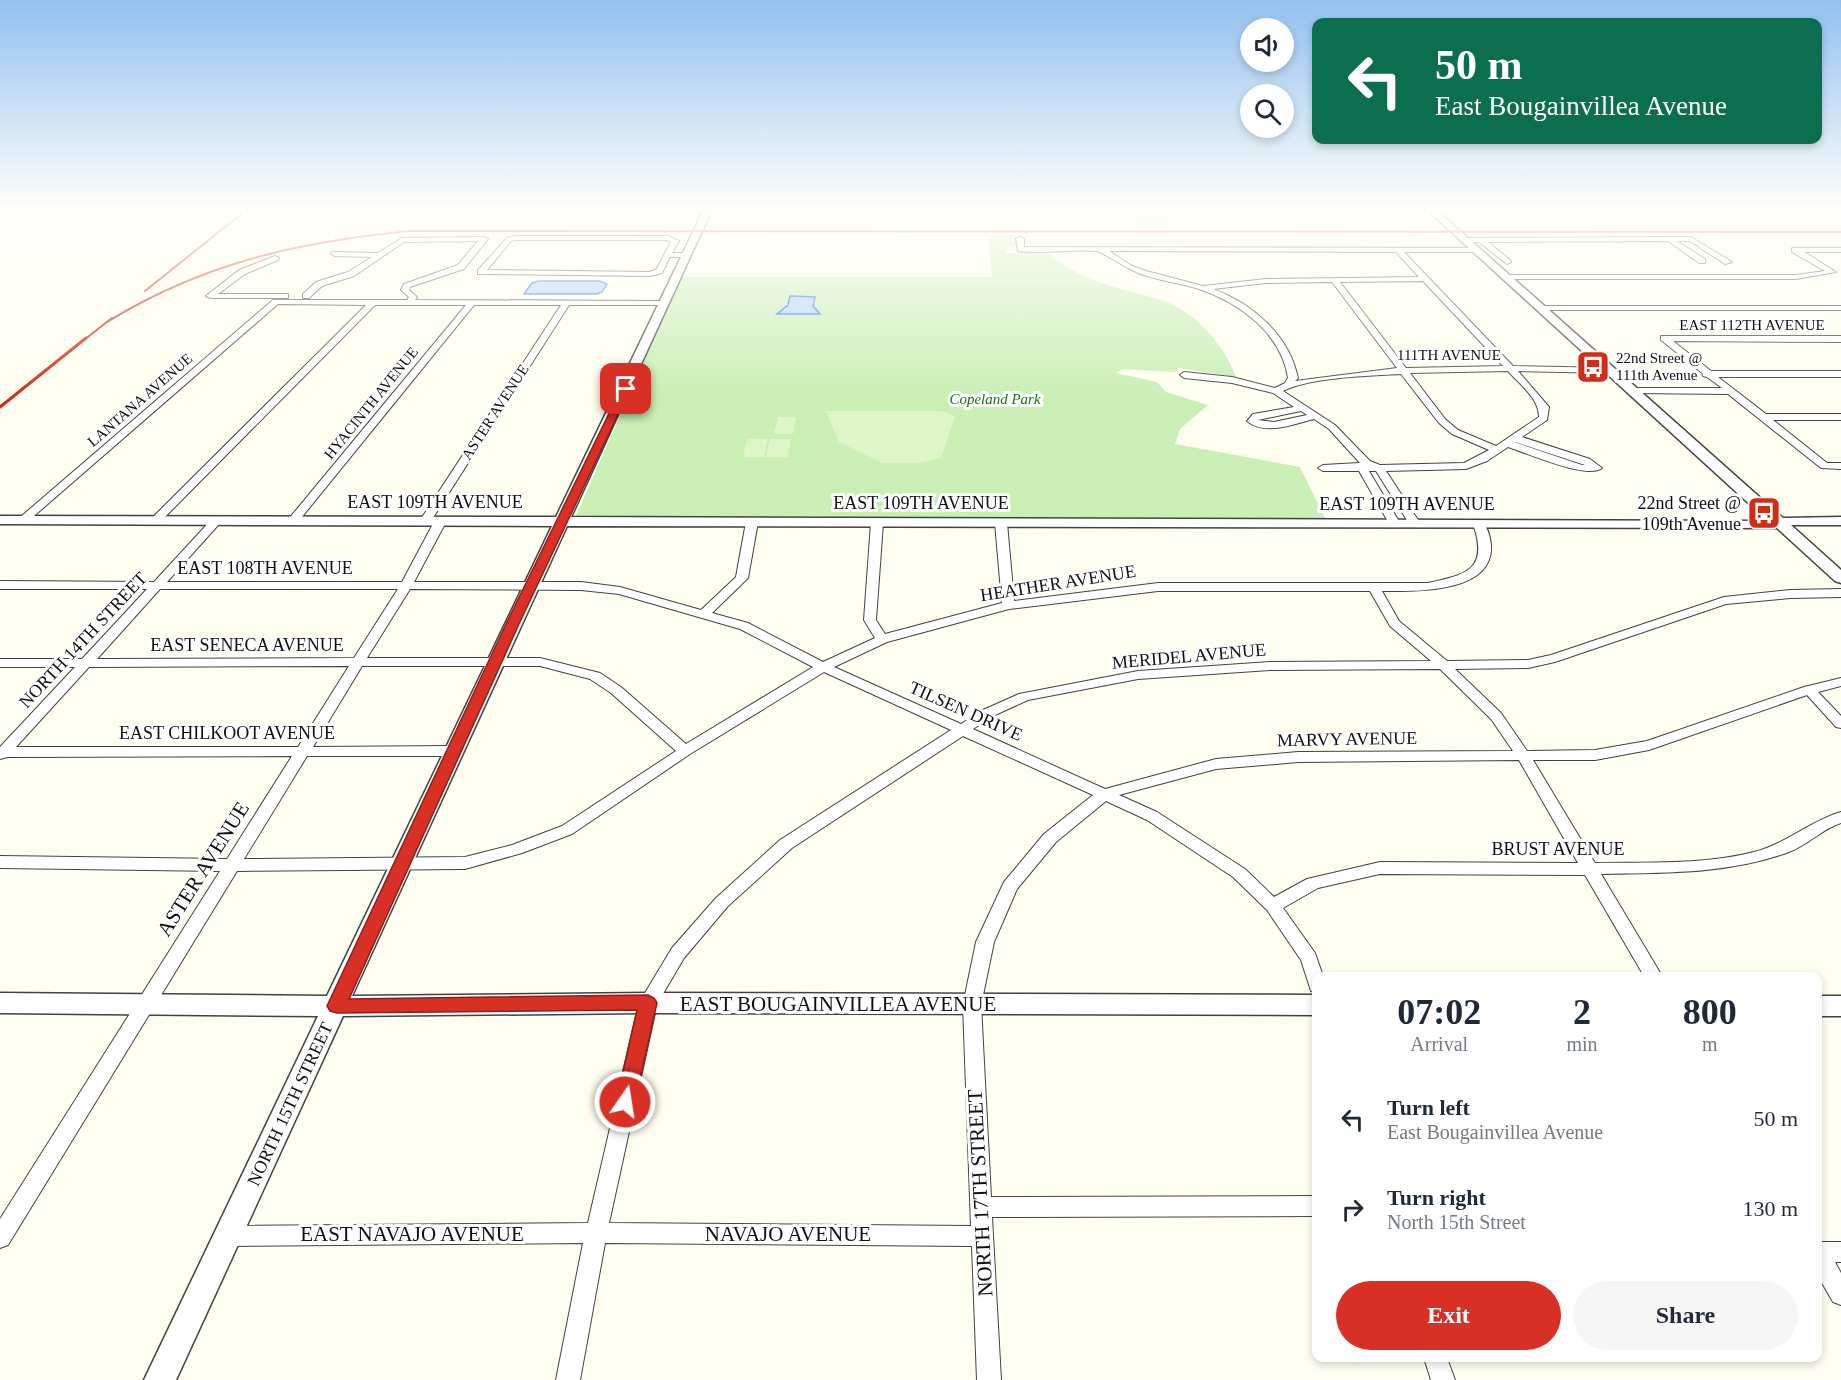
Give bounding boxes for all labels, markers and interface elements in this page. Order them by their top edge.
map controls [1240,18,1294,138]
button: sound [1240,18,1294,72]
icon: left [1336,42,1414,120]
text: 50 m [1435,42,1523,88]
button: search [1240,84,1294,138]
text: East Bougainvillea Avenue [1435,91,1727,121]
street label: EAST 112TH AVENUE [1679,317,1825,333]
street label: HYACINTH AVENUE [321,344,421,462]
street label: 111TH AVENUE [1397,347,1501,363]
bus stop icon: 22nd Street @ 111th Avenue [1575,349,1611,385]
street label: LANTANA AVENUE [85,350,195,450]
place label: 22nd Street @ 111th Avenue [1616,350,1702,383]
street label: ASTER AVENUE [458,361,532,463]
pin [600,363,651,414]
icon: arrive [609,372,642,405]
park label: Copeland Park [949,391,1041,407]
street label: EAST 109TH AVENUE [347,492,523,512]
street label: EAST 109TH AVENUE [833,493,1009,513]
place label: 22nd Street @ 109th Avenue [1637,493,1741,534]
street label: EAST 109TH AVENUE [1319,494,1495,514]
bus stop icon: 22nd Street @ 109th Avenue [1746,495,1782,531]
street label: EAST 108TH AVENUE [177,558,353,578]
street label: HEATHER AVENUE [979,561,1137,605]
street label: NORTH 14TH STREET [15,568,151,712]
street label: EAST SENECA AVENUE [150,635,344,655]
street label: MERIDEL AVENUE [1111,639,1267,673]
street label: TILSEN DRIVE [906,677,1026,745]
street label: EAST CHILKOOT AVENUE [119,723,335,743]
street label: MARVY AVENUE [1277,728,1417,750]
street label: ASTER AVENUE [152,797,254,941]
street label: BRUST AVENUE [1492,839,1624,859]
street label: EAST BOUGAINVILLEA AVENUE [680,992,996,1016]
text: 07:02 [1397,992,1481,1032]
text: 2 [1573,992,1591,1032]
text: 800 [1683,992,1737,1032]
street label: NORTH 15TH STREET [243,1019,337,1189]
text: Arrival [1410,1033,1468,1055]
text: min [1566,1033,1598,1055]
text: m [1702,1033,1718,1055]
position arrow [593,1070,657,1134]
street label: NORTH 17TH STREET [963,1089,997,1297]
text: Turn left [1387,1095,1470,1120]
icon: left [1336,1103,1369,1136]
text: 50 m [1753,1106,1798,1131]
text: East Bougainvillea Avenue [1387,1121,1603,1143]
text: Turn right [1387,1185,1486,1210]
icon: right [1336,1193,1369,1226]
text: 130 m [1742,1196,1798,1221]
text: North 15th Street [1387,1211,1526,1233]
street label: EAST NAVAJO AVENUE [300,1222,524,1246]
street label: NAVAJO AVENUE [705,1222,871,1246]
button: Exit [1336,1281,1561,1350]
button: Share [1573,1281,1798,1350]

